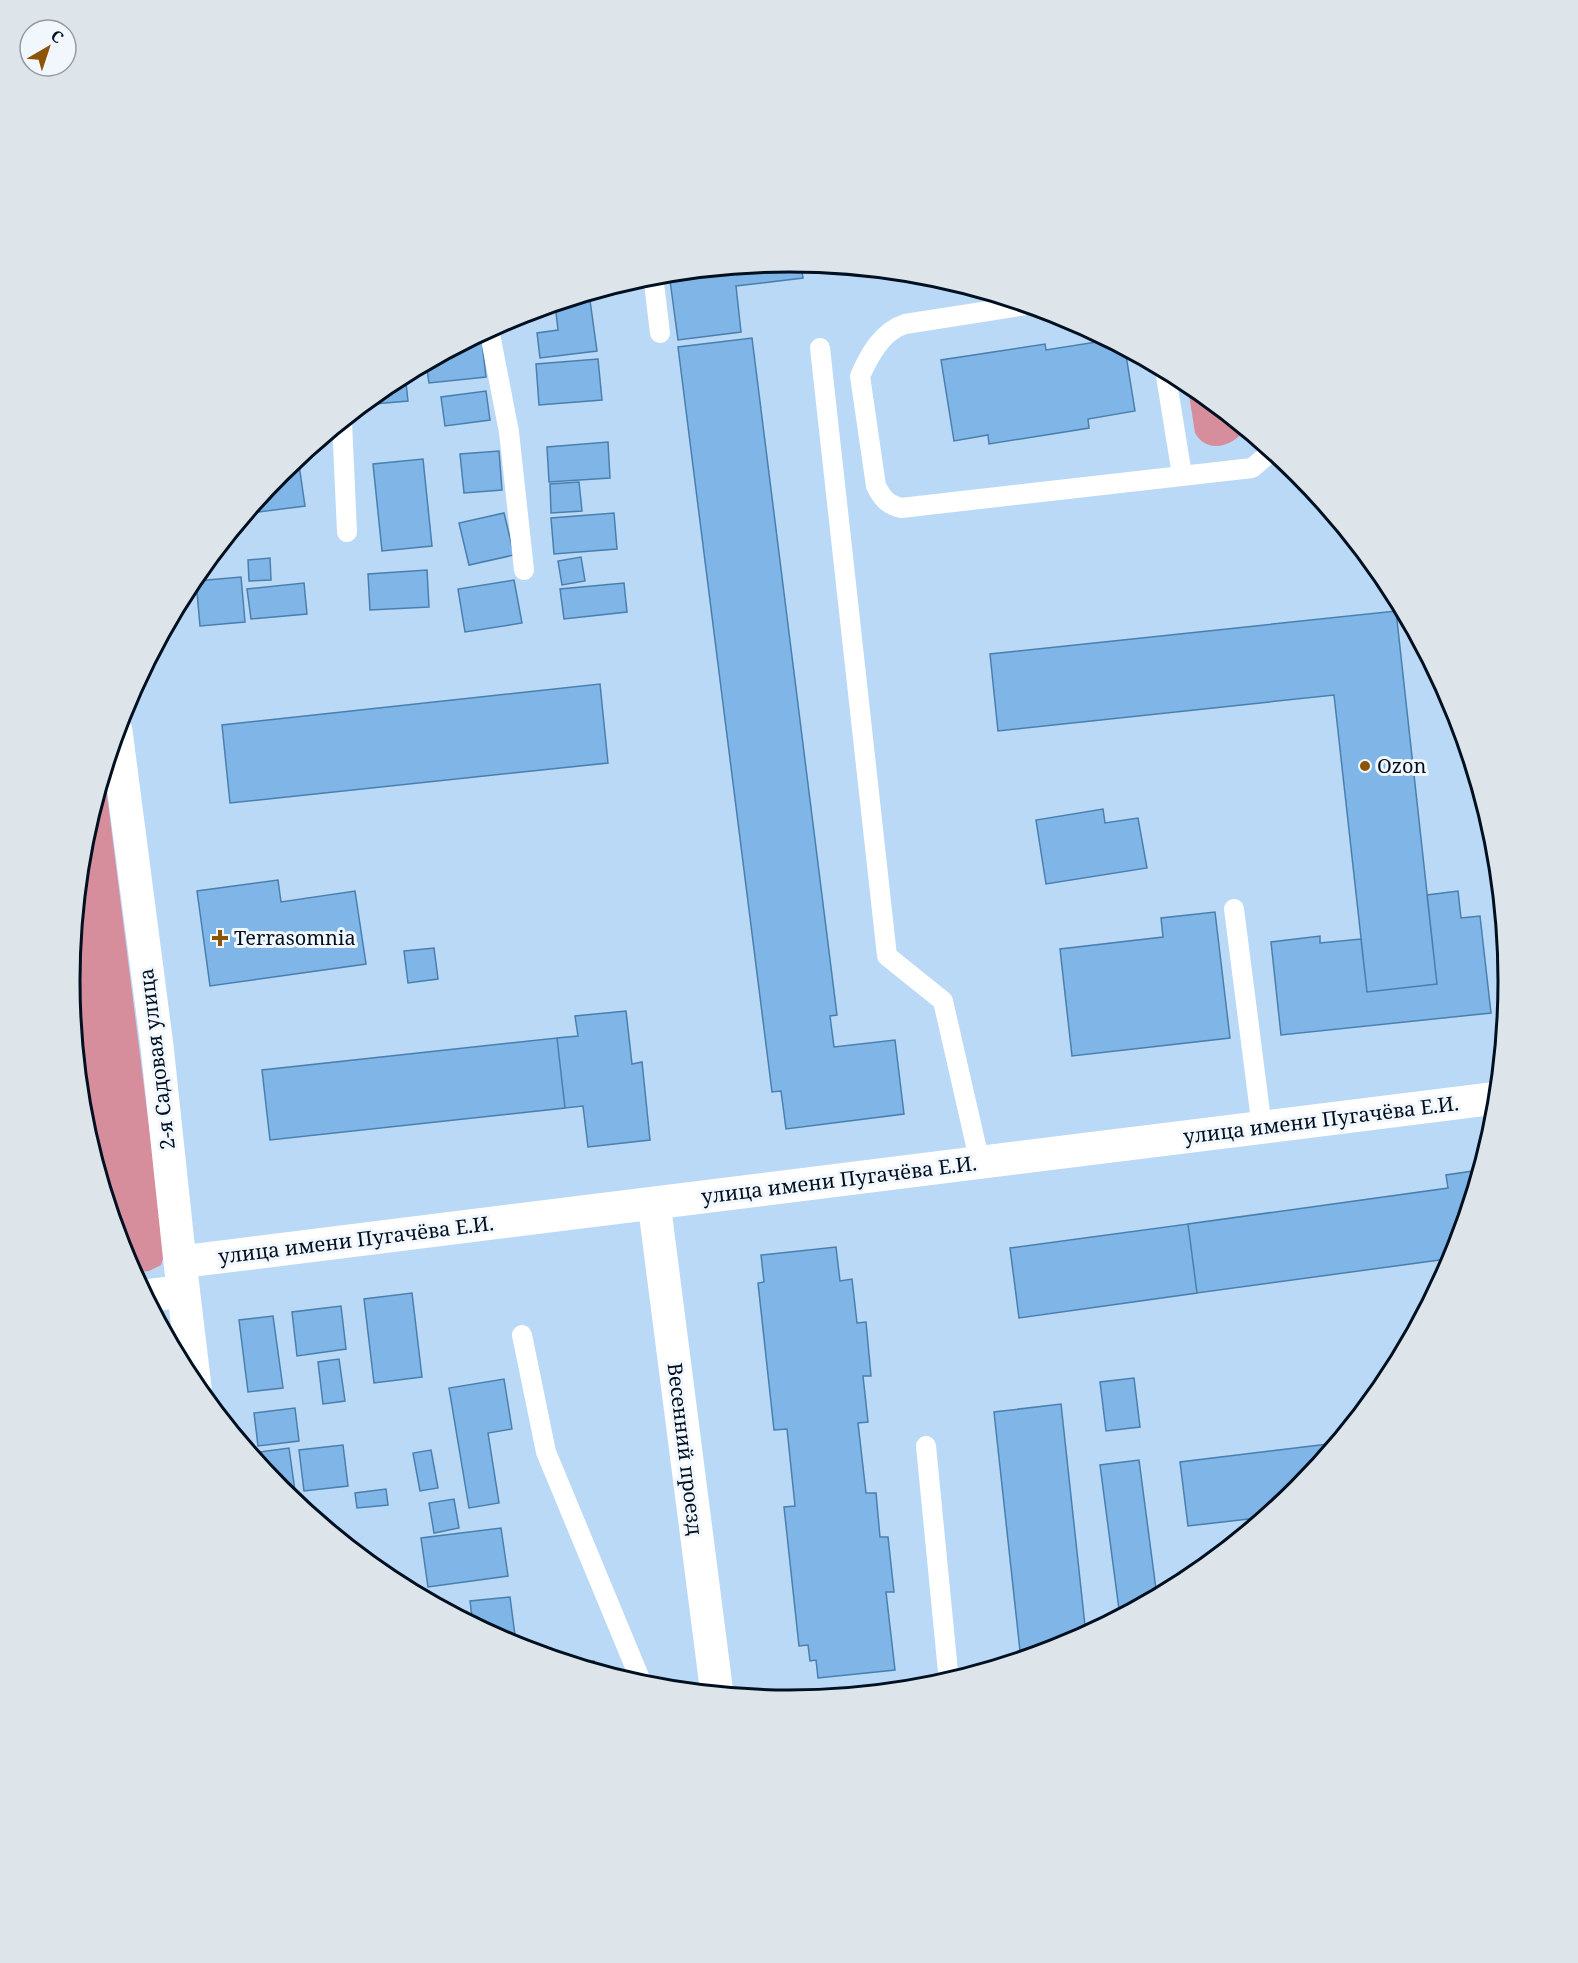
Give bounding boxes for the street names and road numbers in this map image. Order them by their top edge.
street label: 2-я Садовая улица [132,967,181,1151]
street label: улица имени Пугачёва Е.И. [1182,1089,1460,1150]
street label: улица имени Пугачёва Е.И. [700,1149,978,1210]
street label: улица имени Пугачёва Е.И. [217,1209,495,1270]
street label: Весенний проезд [662,1361,709,1537]

